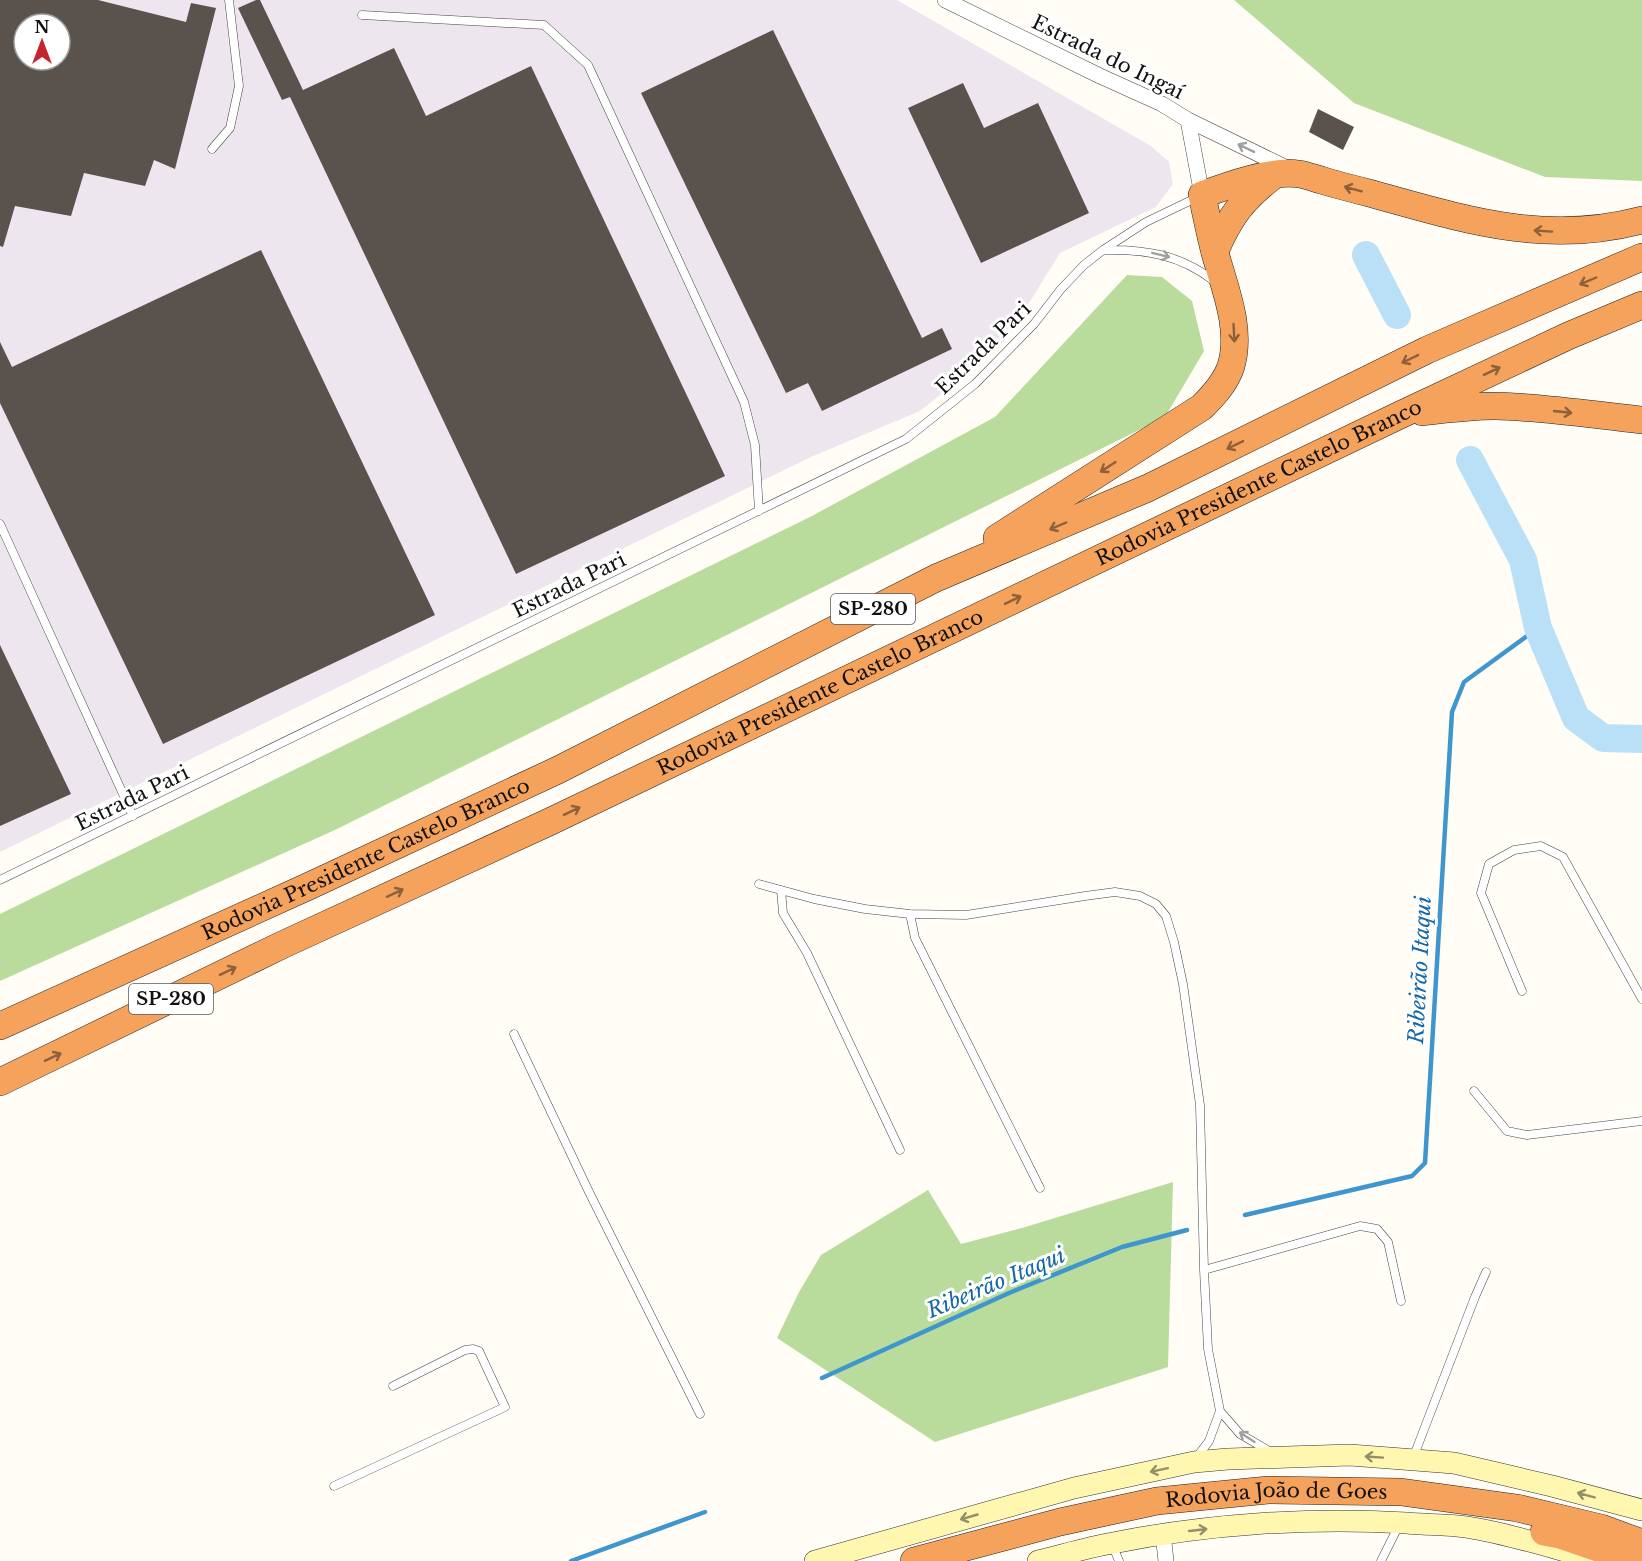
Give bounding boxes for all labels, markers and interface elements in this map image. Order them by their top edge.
street label: Estrada do Ingaí [1028,10,1188,104]
north arrow [12,12,72,72]
text: N [34,17,50,37]
one-way arrow [1238,142,1256,153]
one-way arrow [1343,183,1362,194]
one-way arrow [1533,225,1553,236]
one-way arrow [1151,249,1170,261]
one-way arrow [1580,275,1598,287]
street label: Estrada Pari [930,297,1036,399]
one-way arrow [1228,323,1239,343]
one-way arrow [1401,353,1419,365]
one-way arrow [1483,365,1501,377]
street label: Rodovia Presidente Castelo Branco [1092,395,1426,571]
one-way arrow [1552,406,1572,417]
one-way arrow [1226,440,1244,452]
one-way arrow [1100,461,1117,473]
one-way arrow [1049,521,1067,533]
street label: Estrada Pari [509,547,630,623]
one-way arrow [1004,593,1022,605]
road number: SP-280 [831,594,915,624]
street label: Rodovia Presidente Castelo Branco [653,604,987,781]
street label: Estrada Pari [72,760,193,836]
street label: Rodovia Presidente Castelo Branco [198,773,534,945]
one-way arrow [563,804,581,816]
one-way arrow [386,886,404,898]
water label: Ribeirão Itaqui [1403,895,1437,1045]
one-way arrow [218,965,236,977]
road number: SP-280 [129,984,213,1014]
one-way arrow [43,1050,61,1062]
water label: Ribeirão Itaqui [922,1242,1070,1324]
one-way arrow [1239,1431,1256,1443]
one-way arrow [1364,1451,1384,1462]
one-way arrow [1149,1465,1169,1476]
street label: Rodovia João de Goes [1164,1478,1388,1512]
one-way arrow [1576,1488,1595,1500]
one-way arrow [960,1512,979,1523]
one-way arrow [1188,1524,1208,1535]

